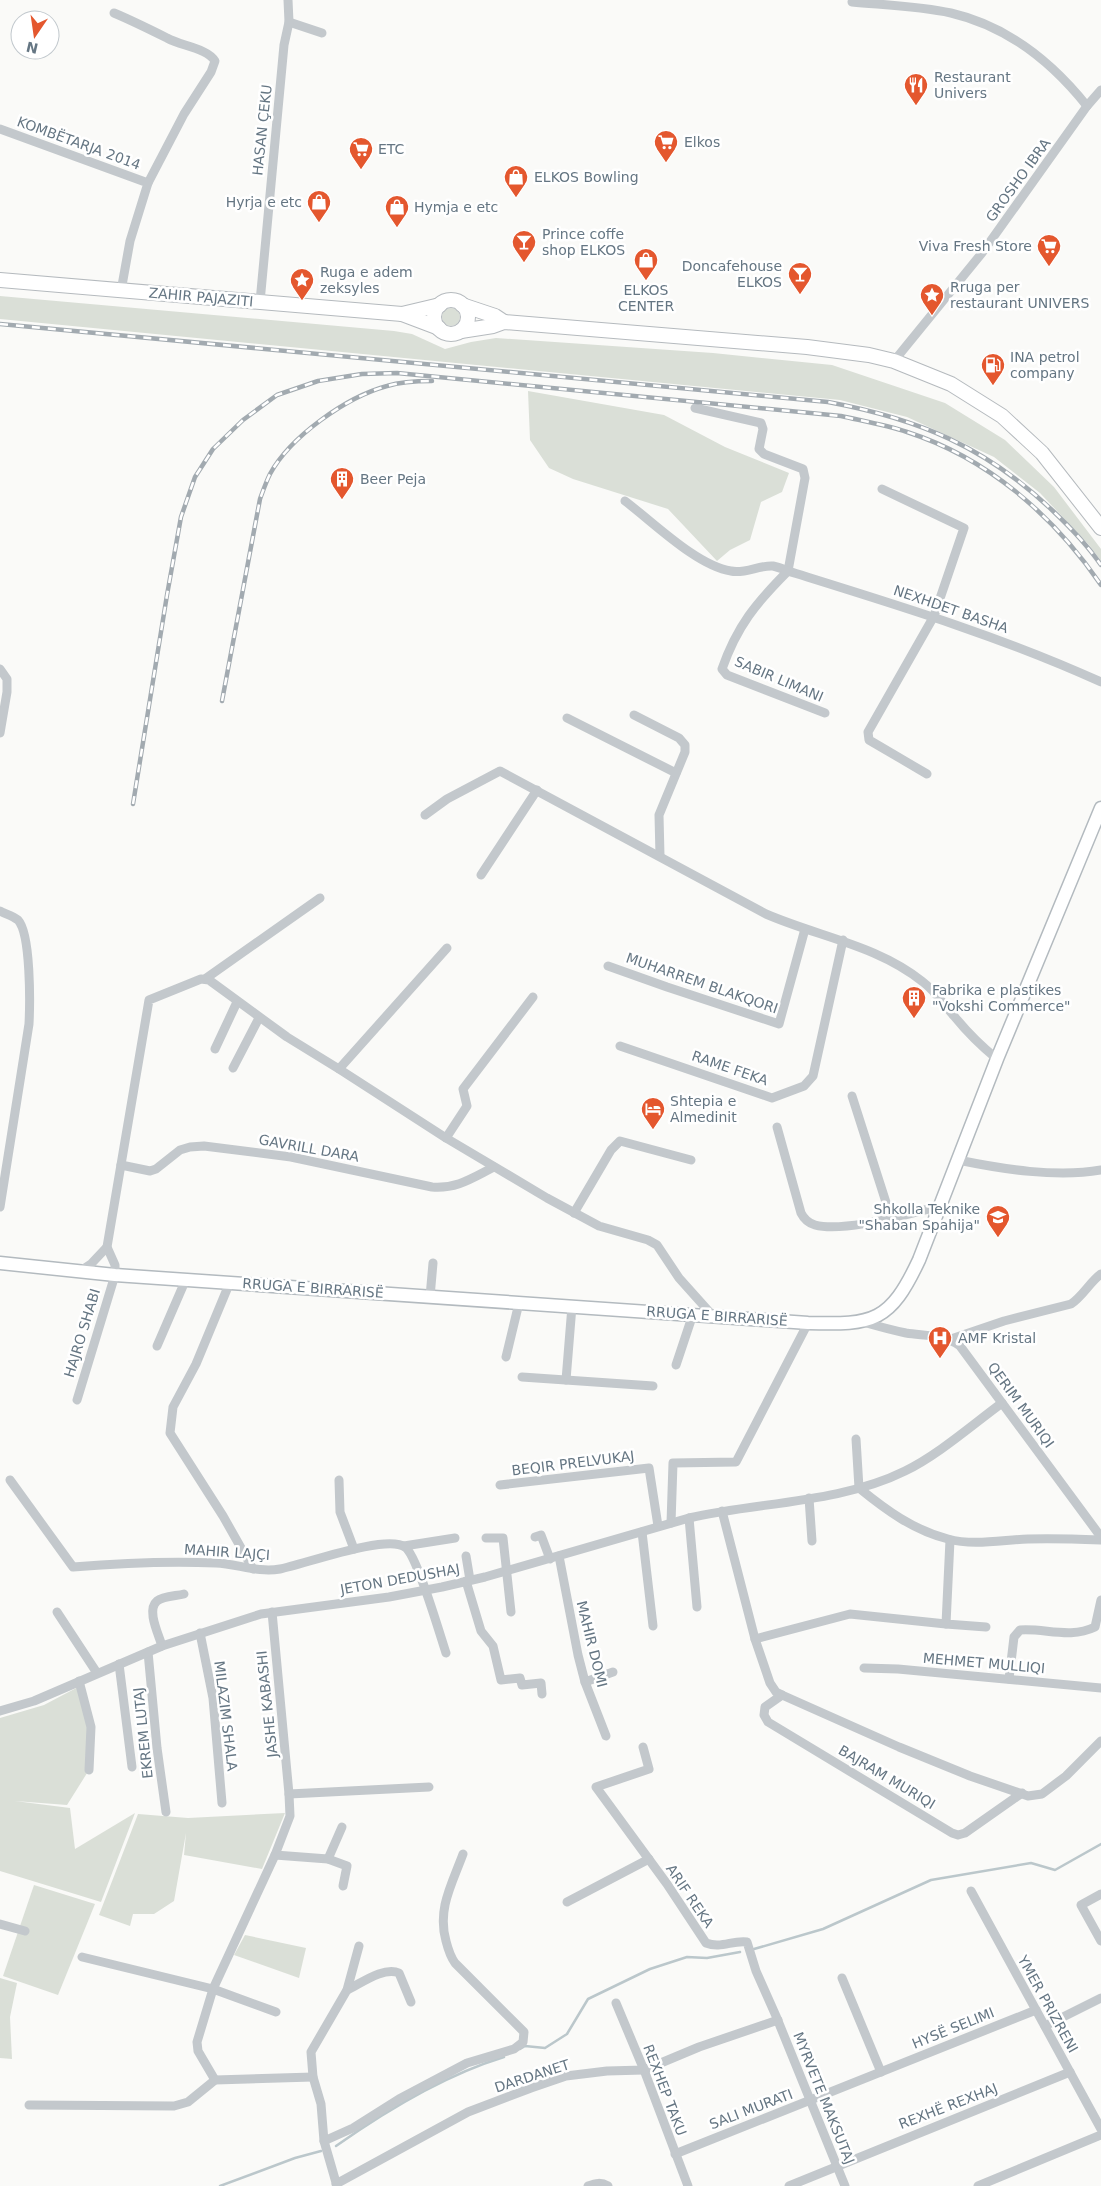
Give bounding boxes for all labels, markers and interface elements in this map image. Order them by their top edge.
north arrow [10,10,60,60]
text: N [25,39,40,57]
place label: Restaurant Univers [934,69,1011,101]
restaurant icon: Restaurant Univers [903,72,929,106]
street label: HASAN ÇEKU [249,84,275,176]
street label: KOMBËTARJA 2014 [15,112,143,173]
supermarket icon: Elkos [653,129,679,163]
place label: Elkos [684,134,720,150]
street label: GROSHO IBRA [982,135,1054,225]
supermarket icon: ETC [348,136,374,170]
place label: ETC [378,141,405,157]
shop icon: ELKOS Bowling [503,164,529,198]
place label: ELKOS Bowling [534,169,639,185]
shop icon: Hyrja e etc [306,189,332,223]
place label: Hyrja e etc [226,194,302,210]
shop icon: Hymja e etc [384,194,410,228]
place label: Hymja e etc [414,199,498,215]
place label: Prince coffe shop ELKOS [542,226,625,258]
bar icon: Prince coffe shop ELKOS [511,229,537,263]
supermarket icon: Viva Fresh Store [1036,233,1062,267]
place label: Viva Fresh Store [919,238,1032,254]
shop icon: ELKOS CENTER [633,247,659,281]
place label: Doncafehouse ELKOS [682,258,782,290]
bar icon: Doncafehouse ELKOS [787,261,813,295]
place label: Ruga e adem zeksyles [320,264,413,296]
place icon: Ruga e adem zeksyles [289,267,315,301]
place label: Rruga per restaurant UNIVERS [950,279,1089,311]
place label: ELKOS CENTER [618,282,674,314]
place icon: Rruga per restaurant UNIVERS [919,282,945,316]
street label: ZAHIR PAJAZITI [148,284,254,310]
place label: INA petrol company [1010,349,1080,381]
fuel station icon: INA petrol company [980,352,1006,386]
building icon: Beer Peja [329,466,355,500]
place label: Beer Peja [360,471,426,487]
street label: NEXHDET BASHA [892,582,1011,636]
street label: SABIR LIMANI [732,653,826,705]
street label: MUHARREM BLAKQORI [624,949,780,1017]
place label: Fabrika e plastikes "Vokshi Commerce" [932,982,1071,1014]
building icon: Fabrika e plastikes "Vokshi Commerce" [901,985,927,1019]
street label: RAME FEKA [690,1047,771,1089]
place label: Shtepia e Almedinit [670,1093,737,1125]
hotel icon: Shtepia e Almedinit [640,1096,666,1130]
street label: GAVRILL DARA [257,1131,361,1165]
place label: Shkolla Teknike "Shaban Spahija" [858,1201,980,1233]
school or university icon: Shkolla Teknike "Shaban Spahija" [985,1204,1011,1238]
street label: RRUGA E BIRRARISË [242,1274,384,1301]
street label: HAJRO SHABI [61,1287,103,1379]
street label: RRUGA E BIRRARISË [646,1302,788,1329]
hospital icon: AMF Kristal [927,1325,953,1359]
place label: AMF Kristal [958,1330,1036,1346]
street label: QERIM MURIQI [985,1359,1057,1451]
street label: BEQIR PRELVUKAJ [511,1448,635,1478]
street label: MAHIR LAJÇI [183,1541,271,1563]
street label: JETON DEDUSHAJ [338,1561,461,1598]
street label: MAHIR DOMI [574,1599,610,1689]
street label: JASHE KABASHI [253,1650,281,1759]
street label: MEHMET MULLIQI [922,1650,1046,1676]
street label: MILAZIM SHALA [211,1660,241,1772]
street label: EKREM LUTAJ [130,1687,156,1779]
street label: BAJRAM MURIQI [836,1742,938,1812]
street label: ARIF REKA [663,1861,717,1931]
street label: YMER PRIZRENI [1014,1952,1081,2055]
street label: HYSË SELIMI [909,2003,996,2052]
street label: MYRVETE MAKSUTAJ [790,2030,858,2166]
street label: REXHEP TAKU [640,2042,690,2138]
street label: DARDANET [493,2056,572,2096]
street label: REXHË REXHAJ [896,2079,1000,2132]
street label: SALI MURATI [707,2086,795,2132]

